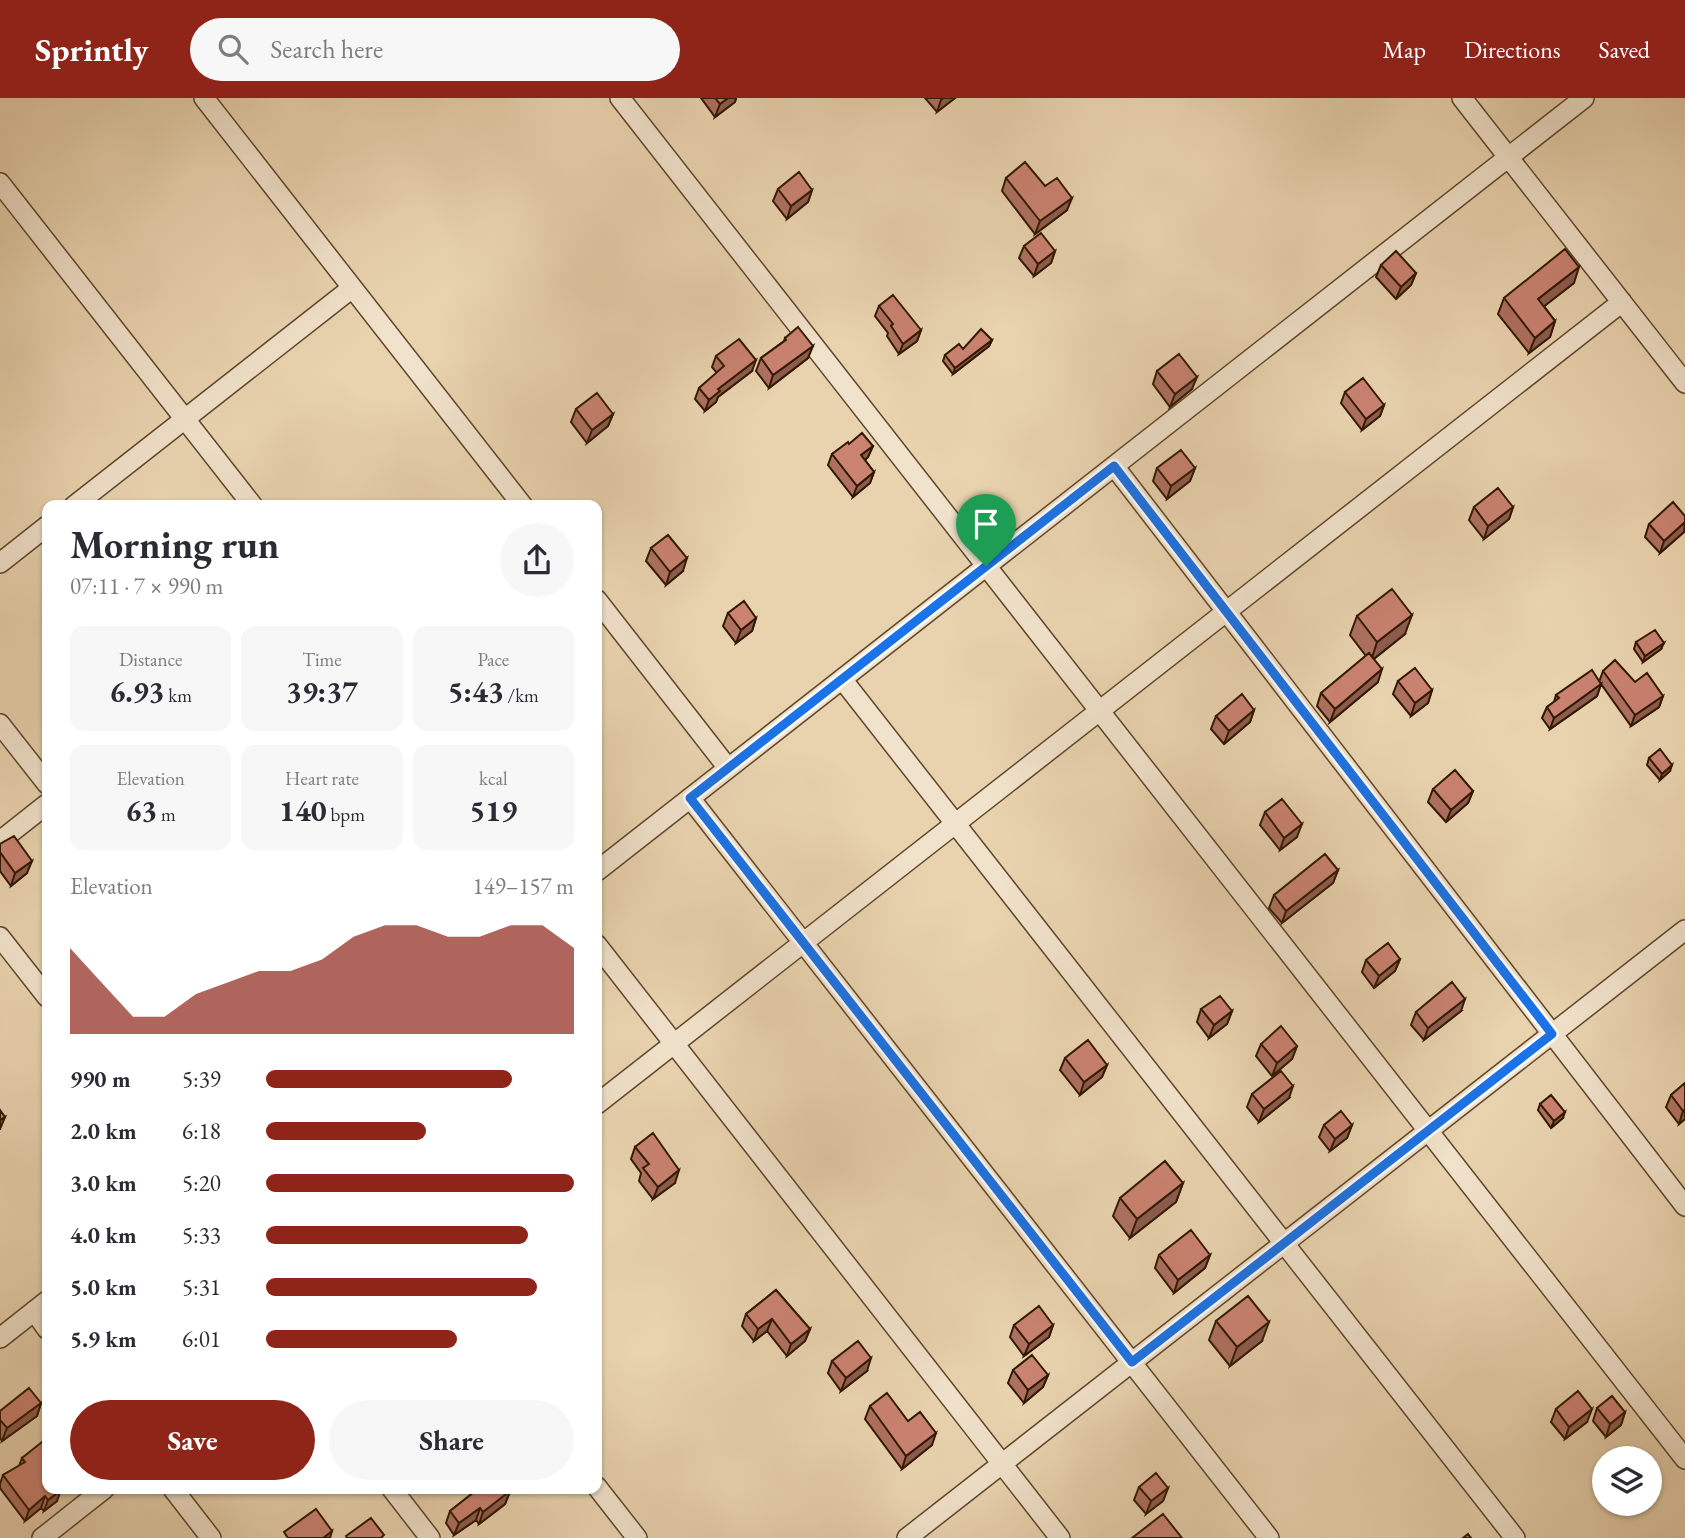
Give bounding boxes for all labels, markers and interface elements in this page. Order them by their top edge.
search box [190,18,680,81]
text: Sprintly [35,28,148,71]
icon: search [214,30,252,68]
text: Search here [270,32,383,66]
text: Map [1383,34,1426,65]
text: Directions [1464,34,1561,65]
text: Saved [1599,34,1650,65]
pin [956,494,1016,566]
icon: arrive [967,505,1005,543]
text: Morning run [70,520,279,569]
button: share [500,523,574,597]
text: 07:11 · 7 × 990 m [70,571,223,601]
text: Distance [119,647,182,672]
text: Time [302,647,342,672]
text: Pace [477,647,509,672]
text: 6.93 [109,672,164,711]
text: 39:37 [286,672,358,711]
text: 5:43 [448,672,504,711]
text: km [164,683,192,708]
text: /km [504,683,539,708]
text: Elevation [116,766,185,791]
text: Heart rate [285,766,359,791]
text: kcal [479,766,508,791]
text: 63 [125,791,157,830]
text: 140 [279,791,327,830]
text: 519 [470,791,517,830]
text: m [157,802,176,827]
text: bpm [327,802,365,827]
text: Elevation [70,871,153,901]
text: 149–157 m [473,871,574,901]
text: 990 m [70,1064,131,1094]
text: 5:39 [182,1064,221,1094]
text: 2.0 km [70,1116,137,1146]
text: 6:18 [182,1116,221,1146]
text: 3.0 km [70,1168,137,1198]
text: 5:20 [182,1168,221,1198]
text: 4.0 km [70,1220,137,1250]
text: 5:33 [182,1220,221,1250]
text: 5.0 km [70,1272,137,1302]
text: 5:31 [182,1272,221,1302]
text: 5.9 km [70,1324,137,1354]
text: 6:01 [182,1324,221,1354]
button: Save [70,1400,315,1480]
button: Share [329,1400,574,1480]
map controls [1592,1446,1662,1516]
button: layers [1592,1446,1662,1516]

